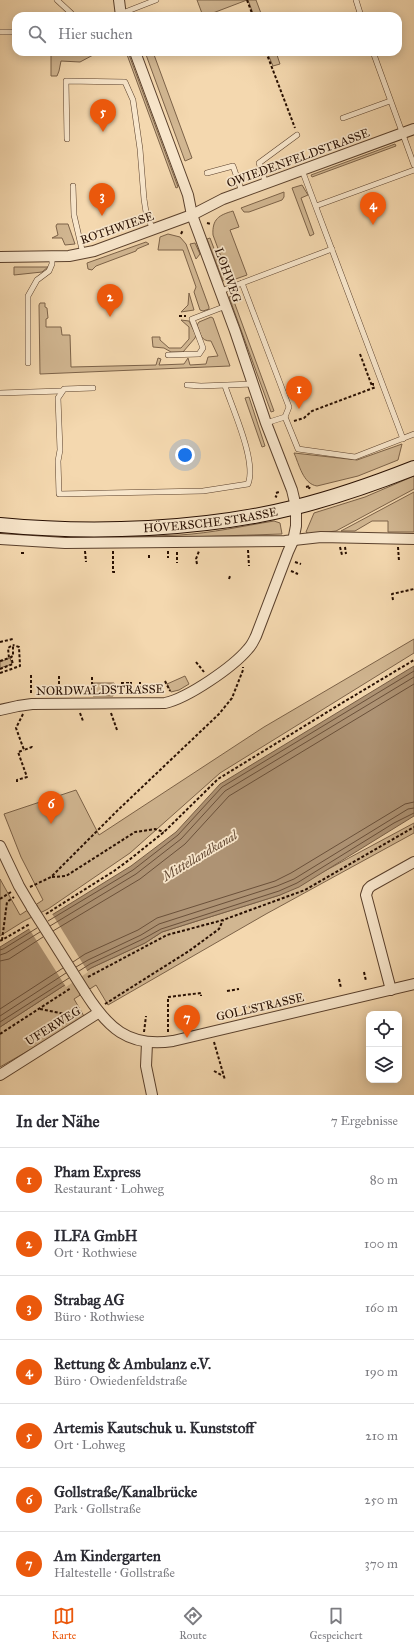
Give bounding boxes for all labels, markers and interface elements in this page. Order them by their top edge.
search box [12,12,402,56]
icon: search [26,23,48,45]
text: Hier suchen [58,25,133,43]
pin: 5 [90,99,116,132]
street label: OWIEDENFELDSTRASSE [225,125,372,190]
pin: 3 [89,183,115,216]
pin: 4 [360,192,386,225]
street label: ROTHWIESE [79,209,156,247]
street label: LOHWEG [212,246,244,304]
pin: 2 [97,284,123,317]
pin: 1 [286,376,312,409]
your location [175,445,195,465]
street label: HÖVERSCHE STRASSE [143,504,279,535]
street label: NORDWALDSTRASSE [36,682,165,698]
pin: 6 [38,791,64,824]
water label: Mittellandkanal [158,827,242,886]
street label: GOLLSTRASSE [215,990,306,1024]
street label: UFERWEG [23,1003,83,1049]
pin: 7 [174,1005,200,1038]
map controls [366,1011,402,1083]
button: locate [366,1011,402,1047]
button: layers [366,1047,402,1083]
text: In der Nähe [16,1111,100,1132]
text: 7 Ergebnisse [331,1113,398,1129]
text: Pham Express [54,1163,141,1181]
text: 1 [26,1172,32,1188]
text: 80 m [370,1172,398,1188]
text: Restaurant · Lohweg [54,1181,164,1197]
text: ILFA GmbH [54,1227,137,1245]
text: 2 [26,1236,32,1252]
text: 100 m [364,1236,398,1252]
text: Ort · Rothwiese [54,1245,137,1261]
text: Strabag AG [54,1291,124,1309]
text: 3 [26,1300,32,1316]
text: 160 m [365,1300,398,1316]
text: Büro · Rothwiese [54,1309,144,1325]
text: Rettung & Ambulanz e.V. [54,1355,211,1373]
text: 4 [25,1364,33,1380]
text: 190 m [365,1364,398,1380]
text: Büro · Owiedenfeldstraße [54,1373,187,1389]
text: Artemis Kautschuk u. Kunststoff [54,1419,254,1437]
text: 5 [26,1428,32,1444]
text: 210 m [365,1428,398,1444]
text: Ort · Lohweg [54,1437,125,1453]
text: Gollstraße/Kanalbrücke [54,1483,197,1501]
text: 6 [26,1492,32,1508]
text: 250 m [364,1492,398,1508]
text: Park · Gollstraße [54,1501,141,1517]
text: Am Kindergarten [54,1547,161,1565]
text: 7 [26,1556,32,1572]
text: 370 m [365,1556,398,1572]
text: Haltestelle · Gollstraße [54,1565,175,1581]
tab: Karte [51,1605,76,1642]
tab: Route [179,1605,207,1642]
tab: Gespeichert [310,1605,363,1642]

